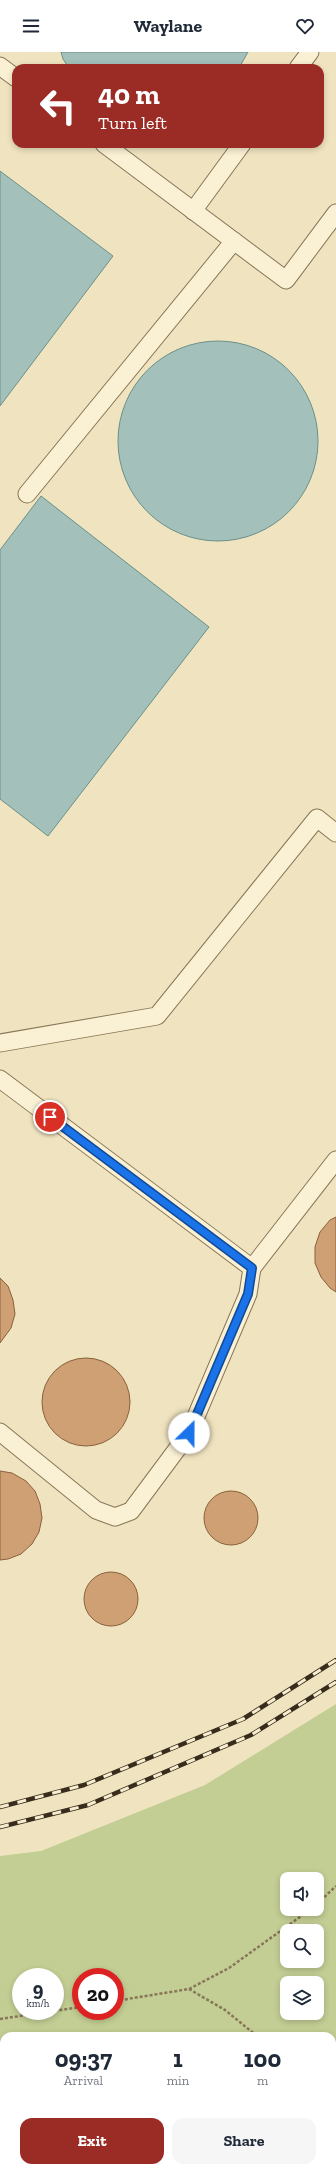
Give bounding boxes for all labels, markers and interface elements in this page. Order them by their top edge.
icon: menu [20,15,42,37]
text: Waylane [134,15,202,37]
icon: heart [294,15,316,37]
text: 40 m [98,78,160,111]
icon: left [32,80,84,132]
text: Turn left [98,112,167,134]
pin [33,1100,67,1134]
icon: arrive [39,1106,61,1128]
position arrow [168,1412,210,1454]
map controls [280,1872,324,2020]
button: sound [280,1872,324,1916]
button: search [280,1924,324,1968]
speed limit sign: 20 [72,1968,124,2020]
button: layers [280,1976,324,2020]
text: 9 [33,1977,43,2001]
text: km/h [27,1998,49,2010]
text: 09:37 [55,2044,112,2073]
text: 1 [173,2044,183,2073]
text: 100 [244,2044,281,2073]
text: Arrival [64,2073,103,2088]
text: min [167,2073,189,2088]
text: m [257,2073,268,2088]
button: Exit [20,2118,164,2164]
button: Share [172,2118,316,2164]

